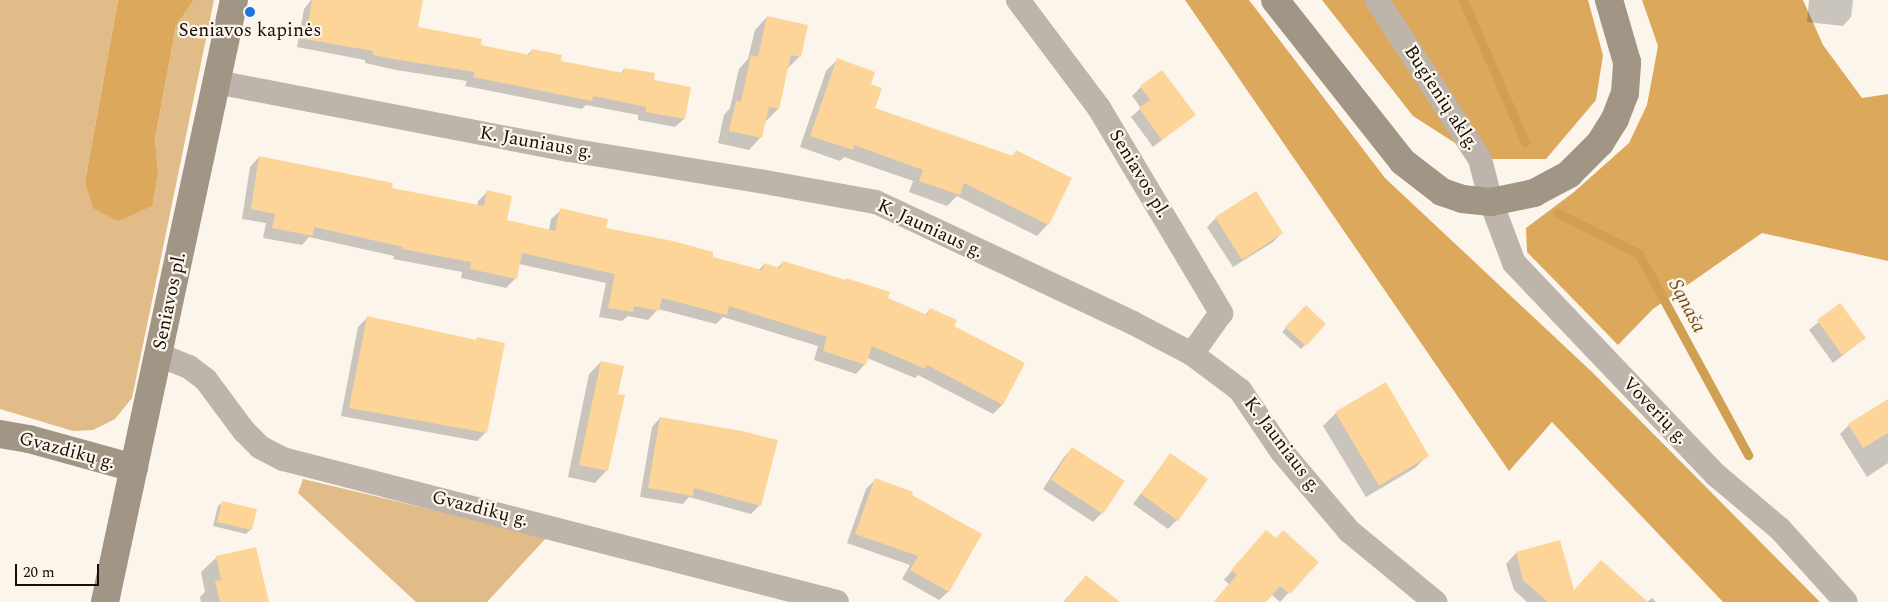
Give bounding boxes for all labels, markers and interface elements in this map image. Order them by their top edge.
marker: Seniavos kapinės [244,6,256,18]
place label: Seniavos kapinės [179,20,321,42]
street label: Bugienių aklg. [1399,41,1483,155]
street label: K. Jauniaus g. [478,122,594,164]
street label: Seniavos pl. [1104,126,1174,222]
street label: K. Jauniaus g. [873,195,987,263]
street label: Seniavos pl. [149,250,191,352]
water label: Sąnaša [1663,275,1711,337]
street label: Voverių g. [1617,373,1693,449]
street label: K. Jauniaus g. [1239,393,1325,497]
street label: Gvazdikų g. [16,427,118,475]
street label: Gvazdikų g. [429,486,531,532]
scale bar [18,554,101,586]
text: 20 m [23,561,55,584]

